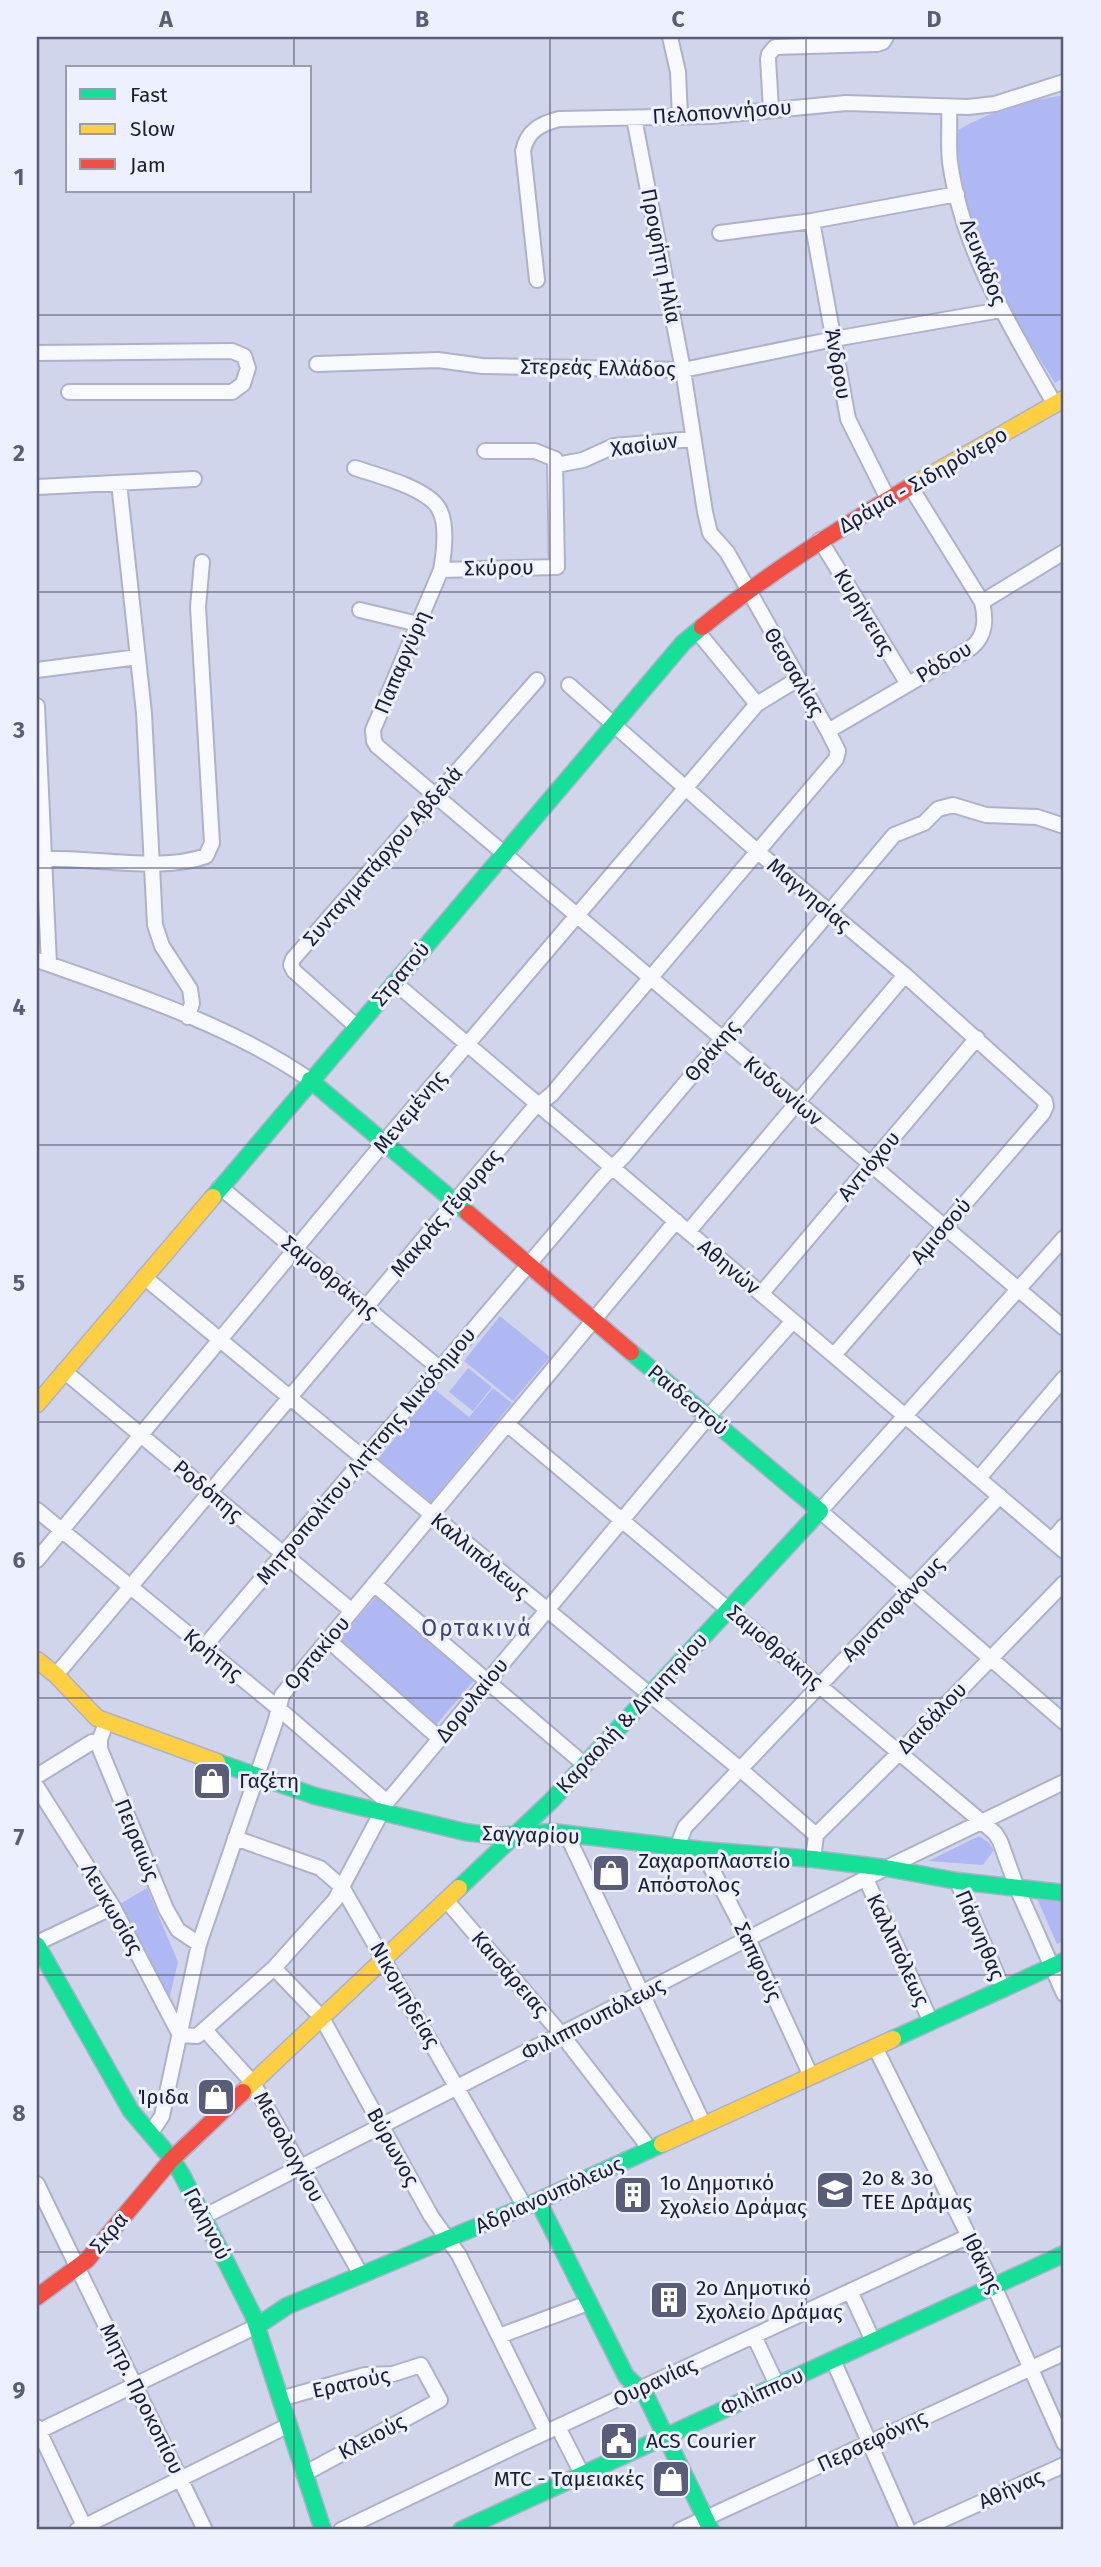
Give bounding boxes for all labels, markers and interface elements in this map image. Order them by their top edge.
text: A [158,5,173,33]
text: B [415,5,429,33]
text: C [671,5,685,33]
text: D [927,5,942,33]
legend [66,66,312,192]
text: Fast [130,82,168,108]
street label: Πελοποννήσου [651,94,793,130]
text: Slow [130,116,175,142]
text: Jam [130,152,166,178]
text: 1 [14,163,24,191]
street label: Προφήτη Ηλία [635,186,687,326]
street label: Λευκάδος [954,215,1012,309]
street label: Άνδρου [819,327,857,401]
street label: Στερεάς Ελλάδος [520,354,676,382]
street label: Δράμα - Σιδηρόνερο [834,421,1012,539]
street label: Χασίων [609,427,679,463]
text: 2 [13,439,25,467]
street label: Σκύρου [464,554,534,582]
street label: Κυρήνειας [828,564,900,660]
street label: Παπαργύρη [369,606,435,718]
street label: Θεσσαλίας [758,623,830,721]
street label: Ρόδου [911,635,977,689]
text: 3 [12,716,25,744]
street label: Συνταγματάρχου Αβδελά [298,761,468,951]
street label: Μαγνησίας [762,852,856,938]
street label: Στρατού [367,936,435,1012]
text: 4 [13,993,26,1021]
street label: Θράκης [679,1015,745,1087]
street label: Κυδωνίων [738,1050,828,1132]
street label: Μενεμένης [368,1065,452,1159]
street label: Αντιόχου [832,1126,906,1206]
street label: Μακράς Γέφυρας [385,1144,507,1282]
street label: Αμισσού [905,1193,977,1269]
street label: Σαμοθράκης [276,1230,384,1324]
street label: Αθηνών [693,1234,765,1300]
text: 5 [13,1269,25,1297]
street label: Μητροπολίτου Λιτίτσης Νικόδημου [251,1322,481,1590]
street label: Ραιδεστού [642,1359,734,1441]
street label: Ροδόπης [168,1454,248,1528]
street label: Καλλιπόλεως [425,1507,535,1605]
text: 6 [13,1546,26,1574]
street label: Αριστοφάνους [836,1551,950,1667]
street label: Σαμοθράκης [722,1599,828,1695]
street label: Ορτακίου [278,1611,356,1695]
district label: Ορτακινά [421,1614,533,1642]
street label: Κρήτης [178,1623,248,1687]
street label: Καραολή & Δημητρίου [551,1627,713,1799]
street label: Δορυλαίου [430,1652,514,1748]
street label: Δαιδάλου [892,1677,972,1759]
shop icon: Γαζέτη [191,1760,233,1802]
place label: Γαζέτη [239,1768,299,1794]
street label: Πειραιώς [109,1795,165,1885]
street label: Σαγγαρίου [482,1820,580,1850]
text: 7 [14,1823,25,1851]
place label: Ζαχαροπλαστείο Απόστολος [638,1848,791,1898]
shop icon: Ζαχαροπλαστείο Απόστολος [590,1852,632,1894]
street label: Λευκωσίας [75,1859,149,1959]
street label: Πάρνηθας [949,1886,1011,1984]
street label: Καλλιπόλεως [861,1890,935,2010]
street label: Σαπφούς [728,1918,788,2006]
street label: Καισάρειας [466,1926,554,2022]
street label: Νικομηδείας [364,1937,446,2053]
street label: Φιλιππουπόλεως [517,1972,669,2066]
shop icon: Ίριδα [195,2076,237,2118]
place label: Ίριδα [138,2084,189,2110]
street label: Μεσολογγίου [248,2087,330,2207]
text: 8 [12,2099,26,2127]
street label: Βύρωνος [361,2103,425,2191]
street label: Αδριανουπόλεως [471,2151,627,2239]
place label: 2ο & 3ο ΤΕΕ Δράμας [862,2165,972,2215]
school or university icon: 2ο & 3ο ΤΕΕ Δράμας [814,2169,856,2211]
place label: 1ο Δημοτικό Σχολείο Δράμας [660,2170,807,2220]
building icon: 1ο Δημοτικό Σχολείο Δράμας [612,2174,654,2216]
street label: Γαληνού [178,2183,236,2265]
street label: Σκρα [84,2207,134,2259]
street label: Ιθάκης [956,2229,1008,2298]
place label: 2ο Δημοτικό Σχολείο Δράμας [696,2275,843,2325]
building icon: 2ο Δημοτικό Σχολείο Δράμας [648,2279,690,2321]
street label: Μητρ. Προκοπίου [94,2319,190,2479]
street label: Ουρανίας [609,2351,701,2413]
street label: Ερατούς [310,2362,392,2404]
street label: Φιλίππου [716,2362,808,2422]
text: 9 [13,2376,26,2404]
street label: Περσεφόνης [813,2404,931,2478]
street label: Κλειούς [334,2408,410,2465]
public building icon: ACS Courier [598,2420,640,2462]
place label: ACS Courier [646,2428,756,2454]
shop icon: MTC - Ταμειακές [650,2458,692,2500]
street label: Αθήνας [974,2463,1048,2515]
place label: MTC - Ταμειακές [494,2466,644,2492]

